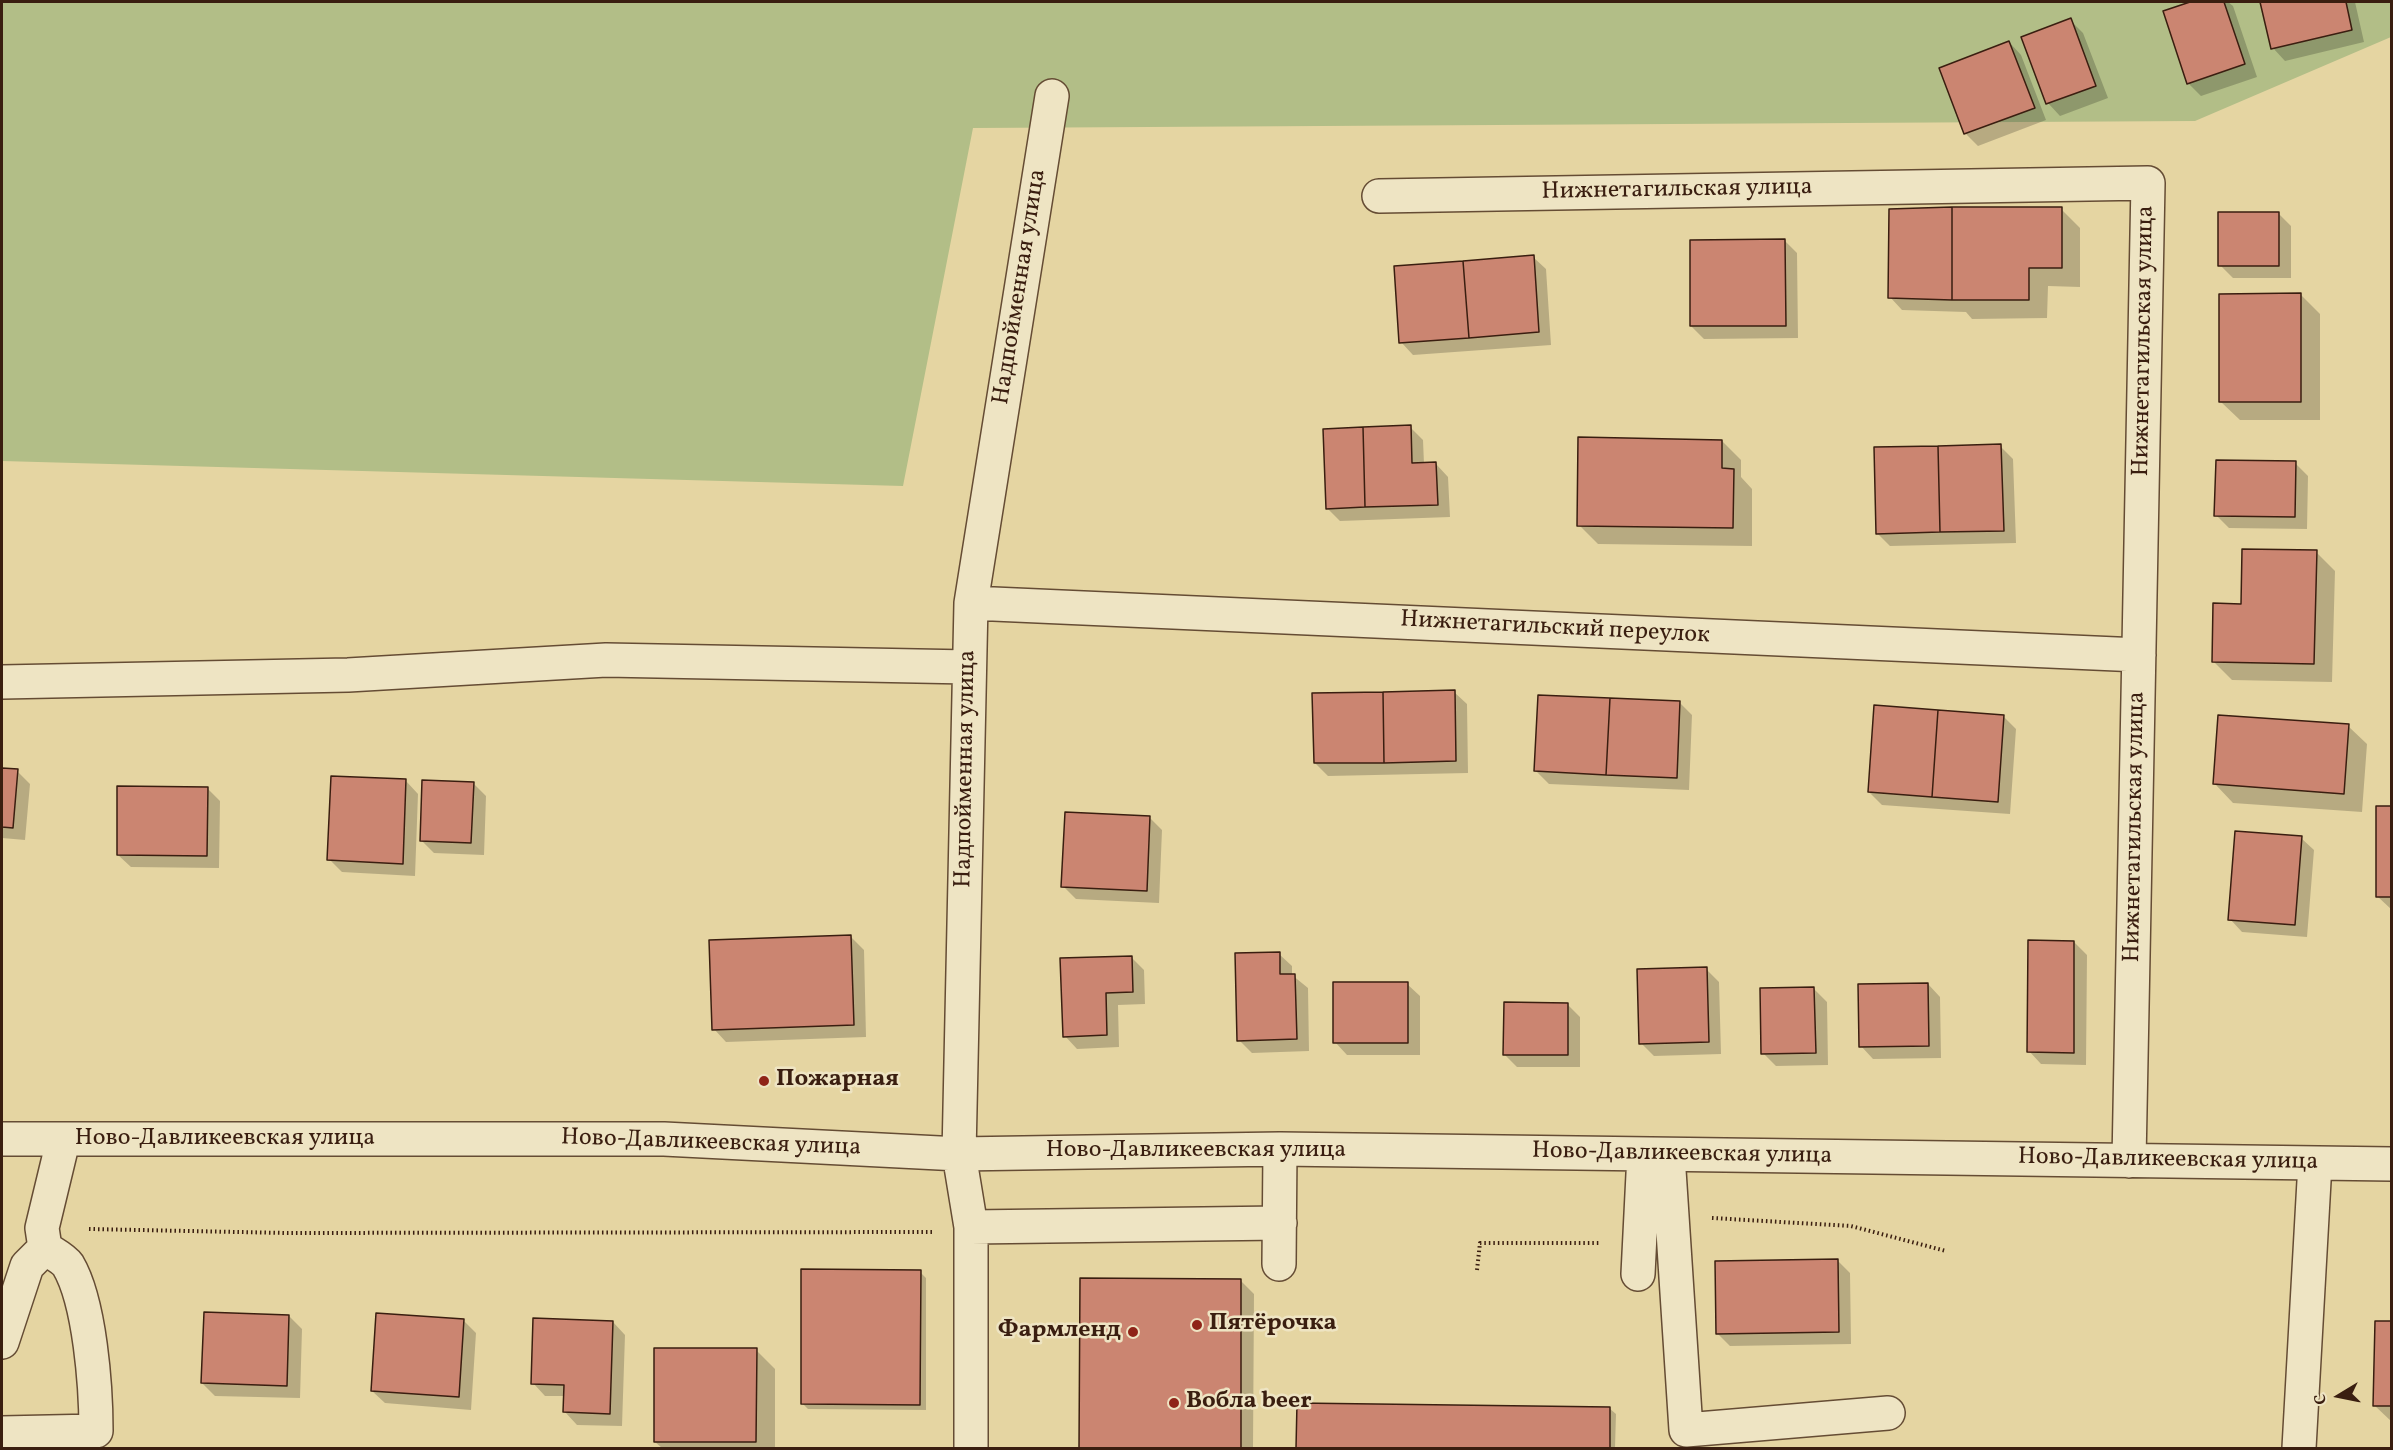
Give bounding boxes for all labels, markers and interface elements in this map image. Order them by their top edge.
street label: Надпойменная улица [988,167,1054,407]
street label: Нижнетагильская улица [1541,174,1813,208]
street label: Нижнетагильская улица [2128,205,2162,477]
street label: Нижнетагильский переулок [1399,607,1711,651]
street label: Надпойменная улица [951,650,983,888]
street label: Нижнетагильская улица [2119,691,2153,963]
place label: Пожарная [776,1067,899,1095]
marker: Пожарная [757,1074,771,1088]
street label: Ново-Давликеевская улица [560,1124,862,1164]
street label: Ново-Давликеевская улица [75,1126,375,1154]
street label: Ново-Давликеевская улица [1046,1138,1346,1166]
street label: Ново-Давликеевская улица [1531,1138,1833,1172]
street label: Ново-Давликеевская улица [2017,1144,2319,1178]
place label: Пятёрочка [1209,1311,1337,1339]
place label: Фармленд [998,1318,1121,1346]
marker: Пятёрочка [1190,1318,1204,1332]
marker: Фармленд [1126,1325,1140,1339]
north arrow [2309,1366,2369,1426]
place label: Вобла beer [1186,1389,1312,1417]
text: С [2310,1392,2333,1406]
marker: Вобла beer [1167,1396,1181,1410]

